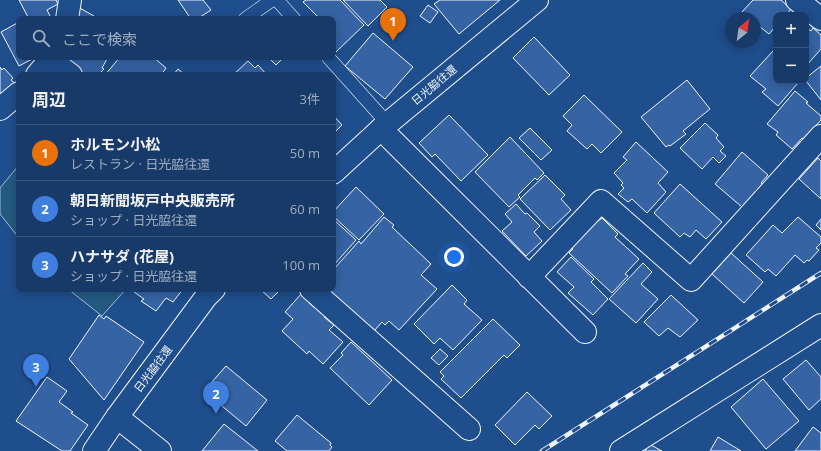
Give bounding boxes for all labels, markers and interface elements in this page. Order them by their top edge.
pin: 1 [380,8,406,41]
north arrow [725,12,761,48]
map controls [773,12,809,84]
button: + [773,12,809,48]
search box [16,16,336,60]
icon: search [30,27,52,49]
text: ここで検索 [62,29,137,49]
button: − [773,48,809,84]
street label: 日光脇往還 [408,61,460,108]
text: 周辺 [32,88,66,111]
text: 3件 [300,90,320,108]
text: ホルモン小松 [70,134,160,154]
text: 1 [41,144,49,162]
text: 50 m [290,144,320,162]
text: レストラン · 日光脇往還 [70,155,210,173]
text: 朝日新聞坂戸中央販売所 [70,190,235,210]
text: 2 [41,200,49,218]
text: 60 m [290,200,320,218]
text: ショップ · 日光脇往還 [70,211,197,229]
text: ハナサダ (花屋) [70,246,174,266]
your location [444,247,464,267]
text: 3 [41,256,49,274]
text: 100 m [282,256,320,274]
text: ショップ · 日光脇往還 [70,267,197,285]
street label: 日光脇往還 [130,342,175,395]
pin: 3 [23,354,49,387]
pin: 2 [203,381,229,414]

